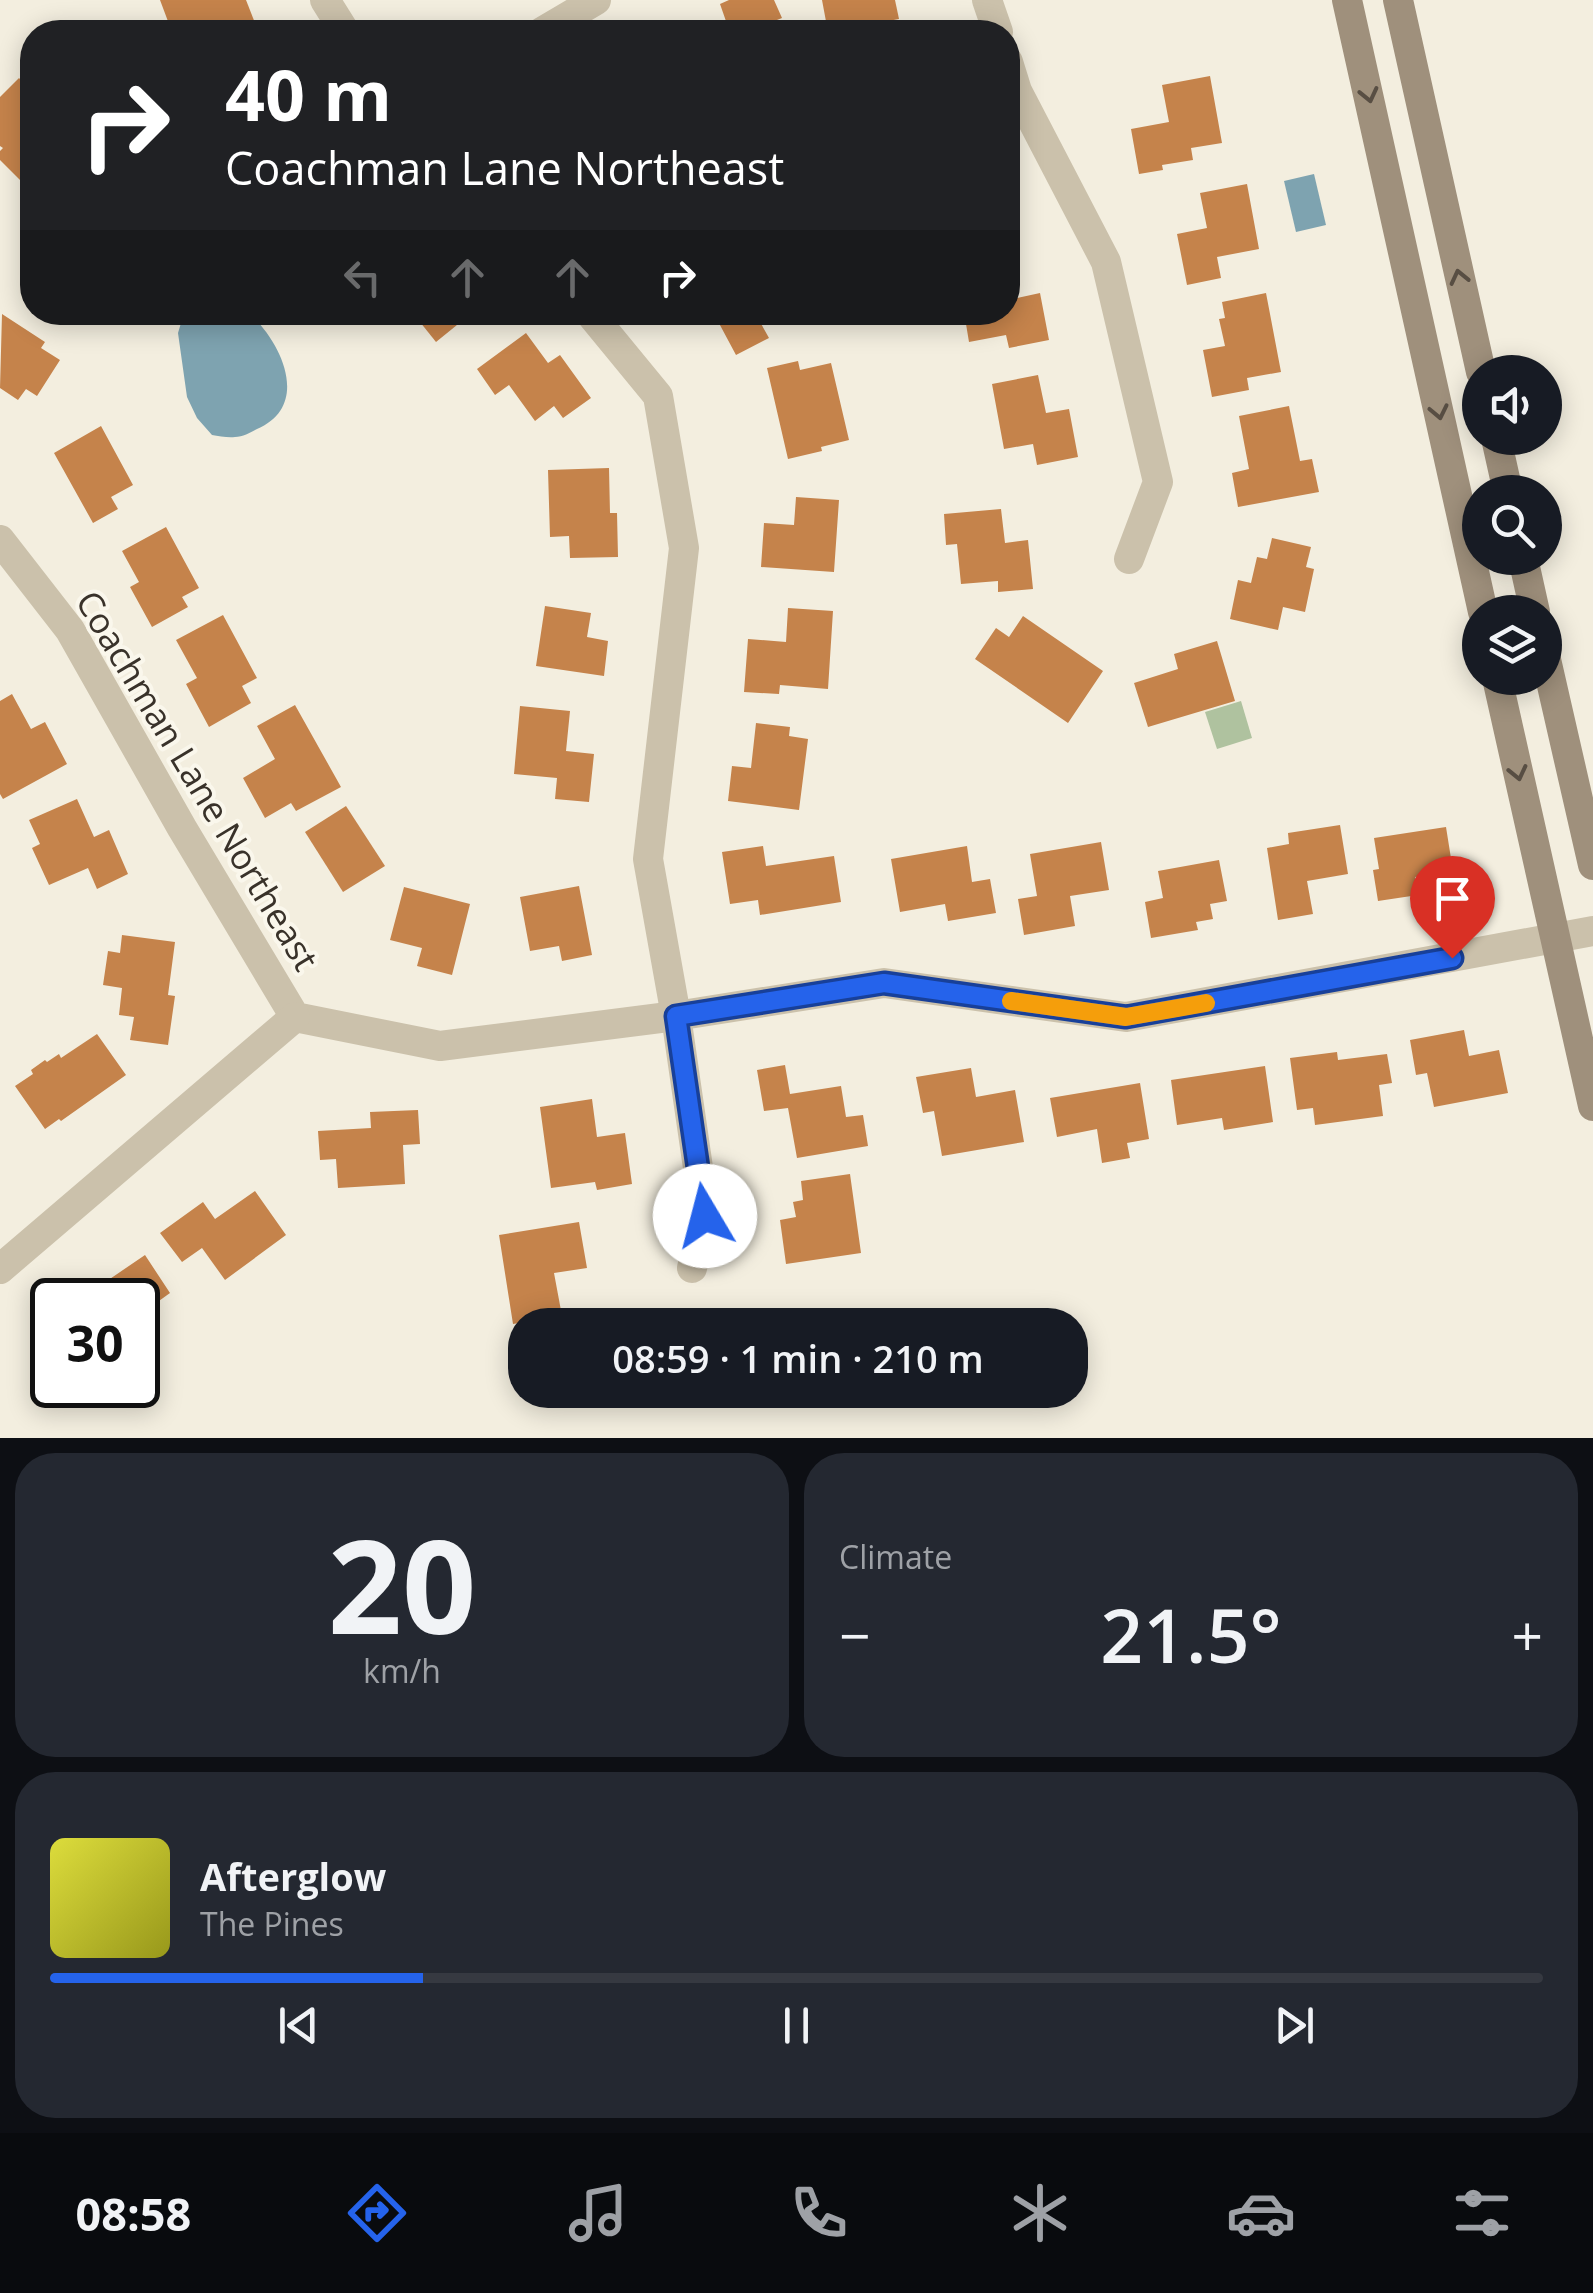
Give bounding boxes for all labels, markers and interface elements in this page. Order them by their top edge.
text: 40 m [225,46,392,142]
icon: right [60,60,190,190]
one-way arrow [1357,86,1378,103]
text: Coachman Lane Northeast [225,137,784,198]
icon: left [335,250,390,305]
icon: ahead [440,250,495,305]
icon: ahead [545,250,600,305]
icon: right [650,250,705,305]
one-way arrow [1450,269,1471,286]
map controls [1462,355,1562,695]
button: sound [1462,355,1562,455]
one-way arrow [1427,403,1448,420]
button: search [1462,475,1562,575]
street label: Coachman Lane Northeast [66,581,330,979]
button: layers [1462,595,1562,695]
one-way arrow [1507,764,1528,781]
pin [1410,856,1495,959]
icon: arrive [1425,871,1480,926]
position arrow [653,1164,757,1268]
speed limit sign: 30 [30,1278,160,1408]
text: 08:59 · 1 min · 210 m [612,1332,984,1384]
text: 20 [328,1495,476,1672]
text: Climate [839,1535,952,1578]
text: 21.5° [1100,1583,1282,1685]
text: − [839,1597,870,1672]
text: + [1512,1597,1543,1672]
text: km/h [363,1649,441,1692]
text: Afterglow [200,1850,386,1902]
text: The Pines [200,1902,344,1945]
icon: previous [271,1998,326,2053]
icon: pause [769,1998,824,2053]
icon: next [1267,1998,1322,2053]
icon: directions [342,2178,412,2248]
icon: music [563,2178,633,2248]
icon: phone [784,2178,854,2248]
icon: climate [1005,2178,1075,2248]
icon: car [1226,2178,1296,2248]
icon: filters [1447,2178,1517,2248]
text: 08:58 [76,2183,191,2244]

